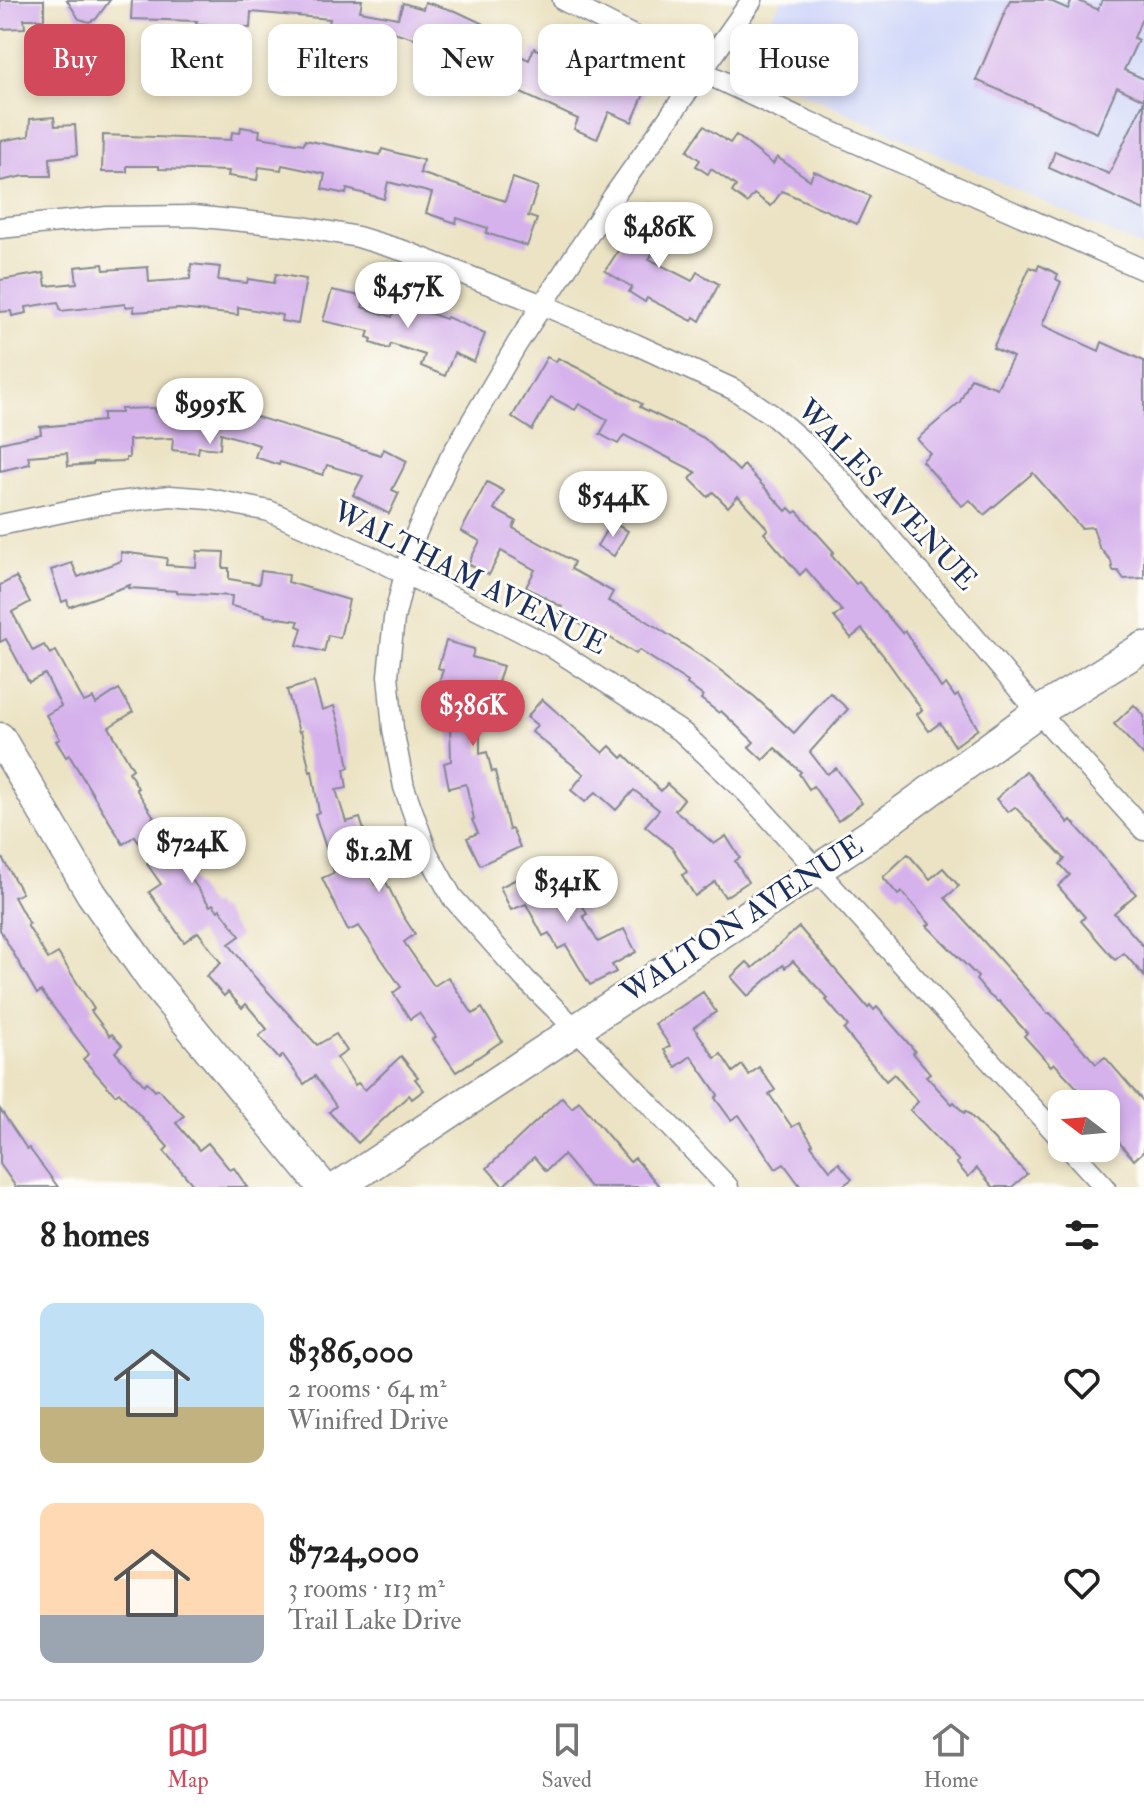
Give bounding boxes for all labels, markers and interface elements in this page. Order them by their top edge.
chip: Buy [24,24,125,96]
chip: Rent [141,24,252,96]
chip: Filters [268,24,397,96]
chip: New [413,24,522,96]
chip: Apartment [538,24,714,96]
chip: House [730,24,858,96]
pin: $486K [603,202,715,270]
text: $486K [623,212,695,244]
pin: $457K [352,262,464,330]
text: $457K [373,272,443,304]
pin: $995K [154,378,266,446]
text: $995K [175,388,245,420]
street label: WALES AVENUE [788,391,985,598]
pin: $544K [557,471,669,539]
text: $544K [577,481,649,513]
street label: WALTHAM AVENUE [326,492,613,663]
pin: $386K [417,680,529,748]
text: $386K [439,690,507,722]
pin: $724K [136,817,248,885]
pin: $1.2M [323,826,435,894]
text: $724K [156,827,228,859]
street label: WALTON AVENUE [613,827,870,1012]
text: $1.2M [345,836,413,868]
pin: $341K [511,856,623,924]
text: $341K [534,866,600,898]
north arrow [1048,1090,1120,1162]
map controls [1048,1090,1120,1162]
icon: filters [1060,1213,1104,1257]
text: 8 homes [40,1214,149,1257]
text: $386,000 [288,1330,414,1373]
icon: home [104,1335,200,1431]
icon: heart [1060,1361,1104,1405]
text: 2 rooms · 64 m² [288,1373,447,1405]
text: Winifred Drive [288,1405,448,1437]
text: $724,000 [288,1530,420,1573]
icon: home [104,1535,200,1631]
icon: heart [1060,1561,1104,1605]
text: 3 rooms · 113 m² [288,1573,445,1605]
text: Trail Lake Drive [288,1605,461,1637]
tab: Map [166,1718,210,1794]
tab: Saved [542,1718,592,1794]
tab: Home [924,1718,978,1794]

